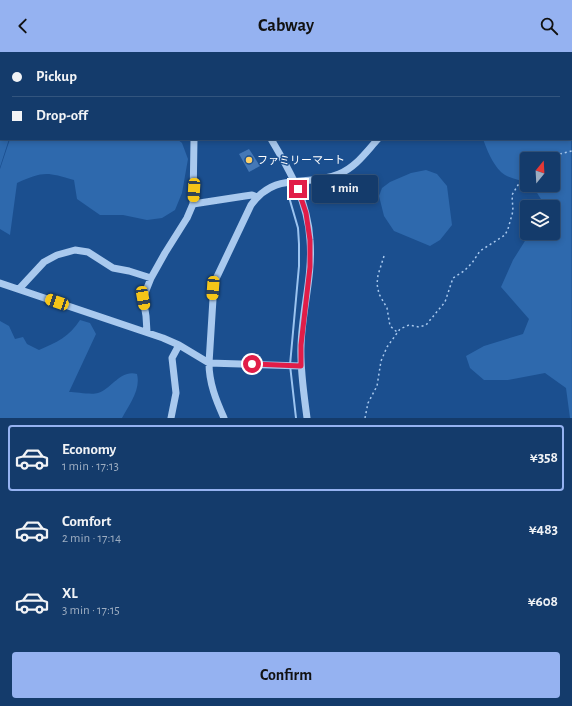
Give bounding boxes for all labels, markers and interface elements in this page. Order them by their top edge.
icon: back [12,15,34,37]
icon: search [538,15,560,37]
text: Cabway [258,17,314,35]
text: Pickup [36,69,77,84]
text: Drop-off [36,108,88,123]
north arrow [520,152,560,192]
map controls [520,152,560,240]
marker: ファミリーマート [244,155,254,165]
place label: ファミリーマート [257,155,345,166]
callout: 1 min [312,175,378,203]
car [187,178,201,202]
route end [289,180,307,198]
text: 1 min [331,182,359,195]
button: layers [520,200,560,240]
car [206,276,220,300]
car [135,285,151,311]
car [44,292,70,312]
route start [243,355,261,373]
icon: car [14,440,50,476]
text: Economy [62,442,116,457]
text: ¥358 [530,450,558,465]
text: 1 min · 17:13 [62,460,119,473]
icon: car [14,512,50,548]
text: Comfort [62,514,111,529]
text: ¥483 [529,522,558,537]
text: 2 min · 17:14 [62,532,121,545]
icon: car [14,584,50,620]
text: XL [62,586,78,601]
text: ¥608 [528,594,558,609]
text: 3 min · 17:15 [62,604,120,617]
button: Confirm [12,652,560,698]

